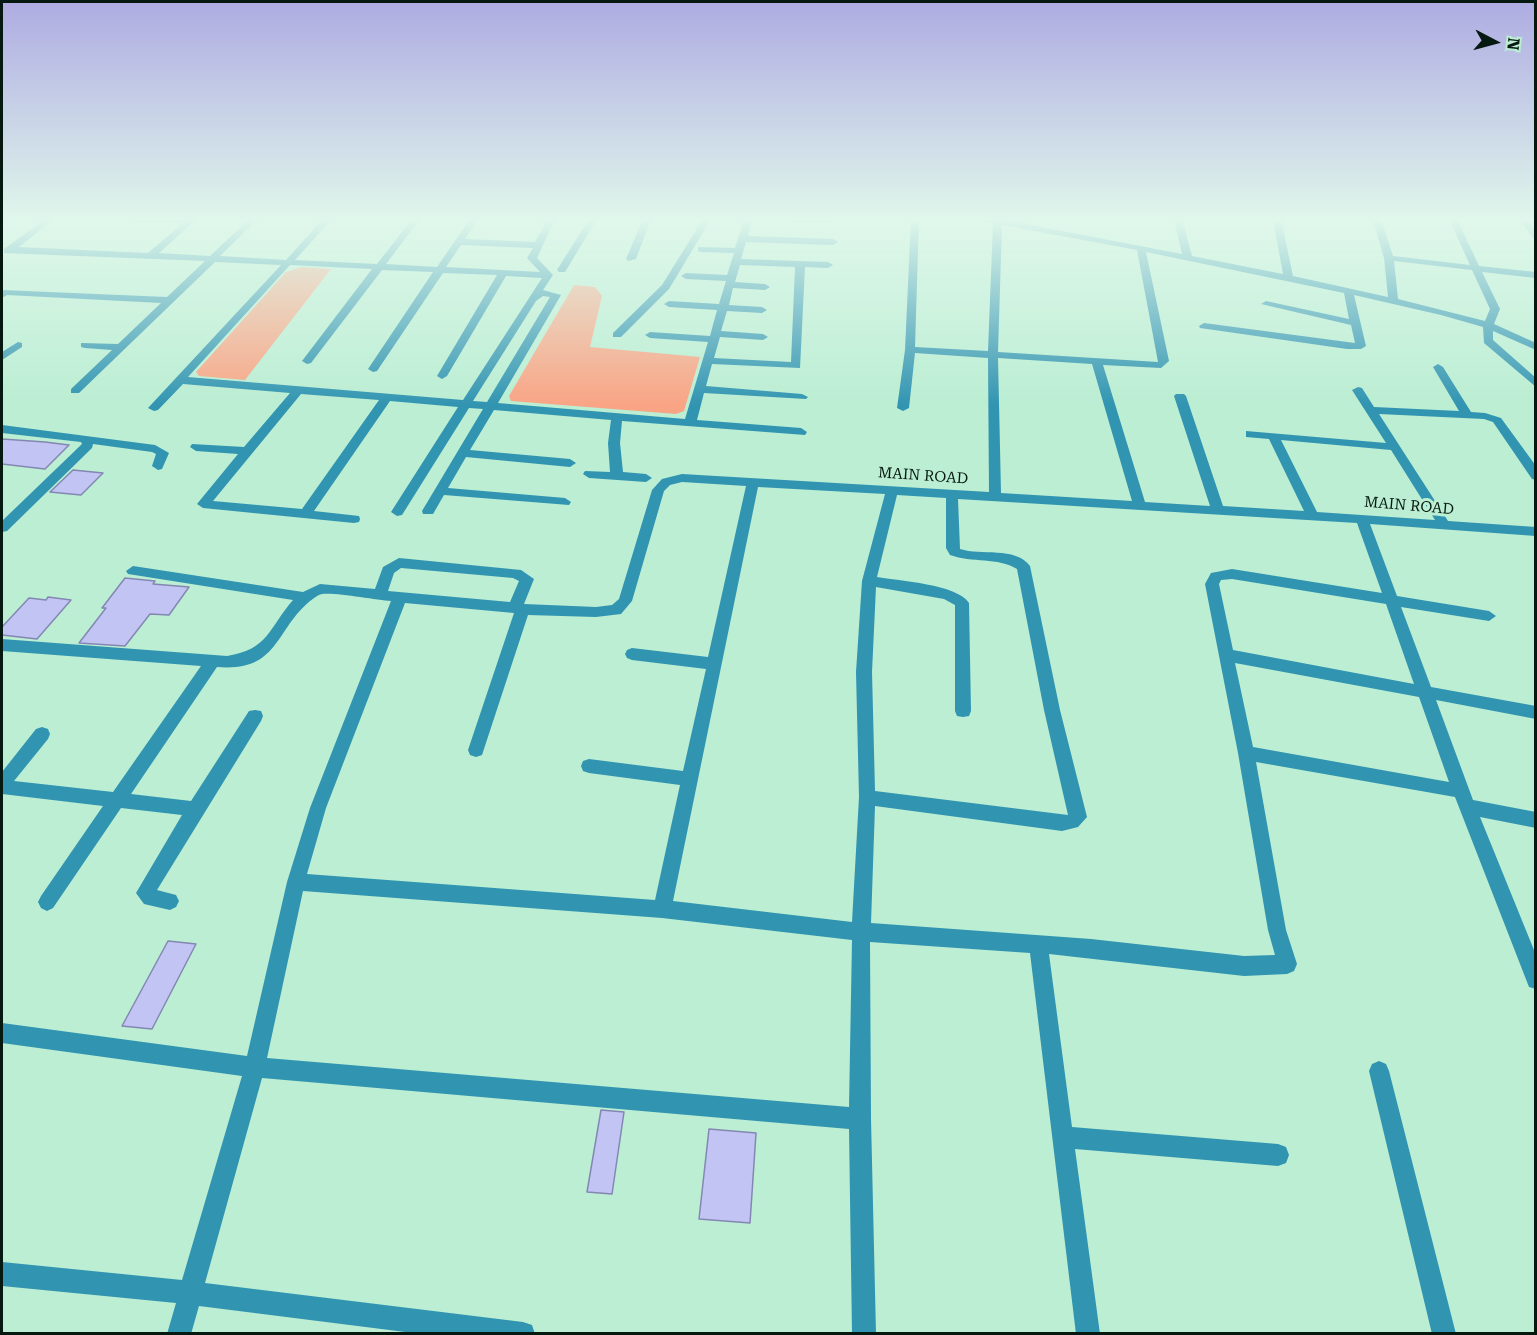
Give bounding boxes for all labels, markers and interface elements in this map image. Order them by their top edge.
north arrow [1465,12,1525,72]
text: N [1503,37,1523,51]
street label: MAIN ROAD [877,464,969,488]
street label: MAIN ROAD [1363,493,1455,519]

